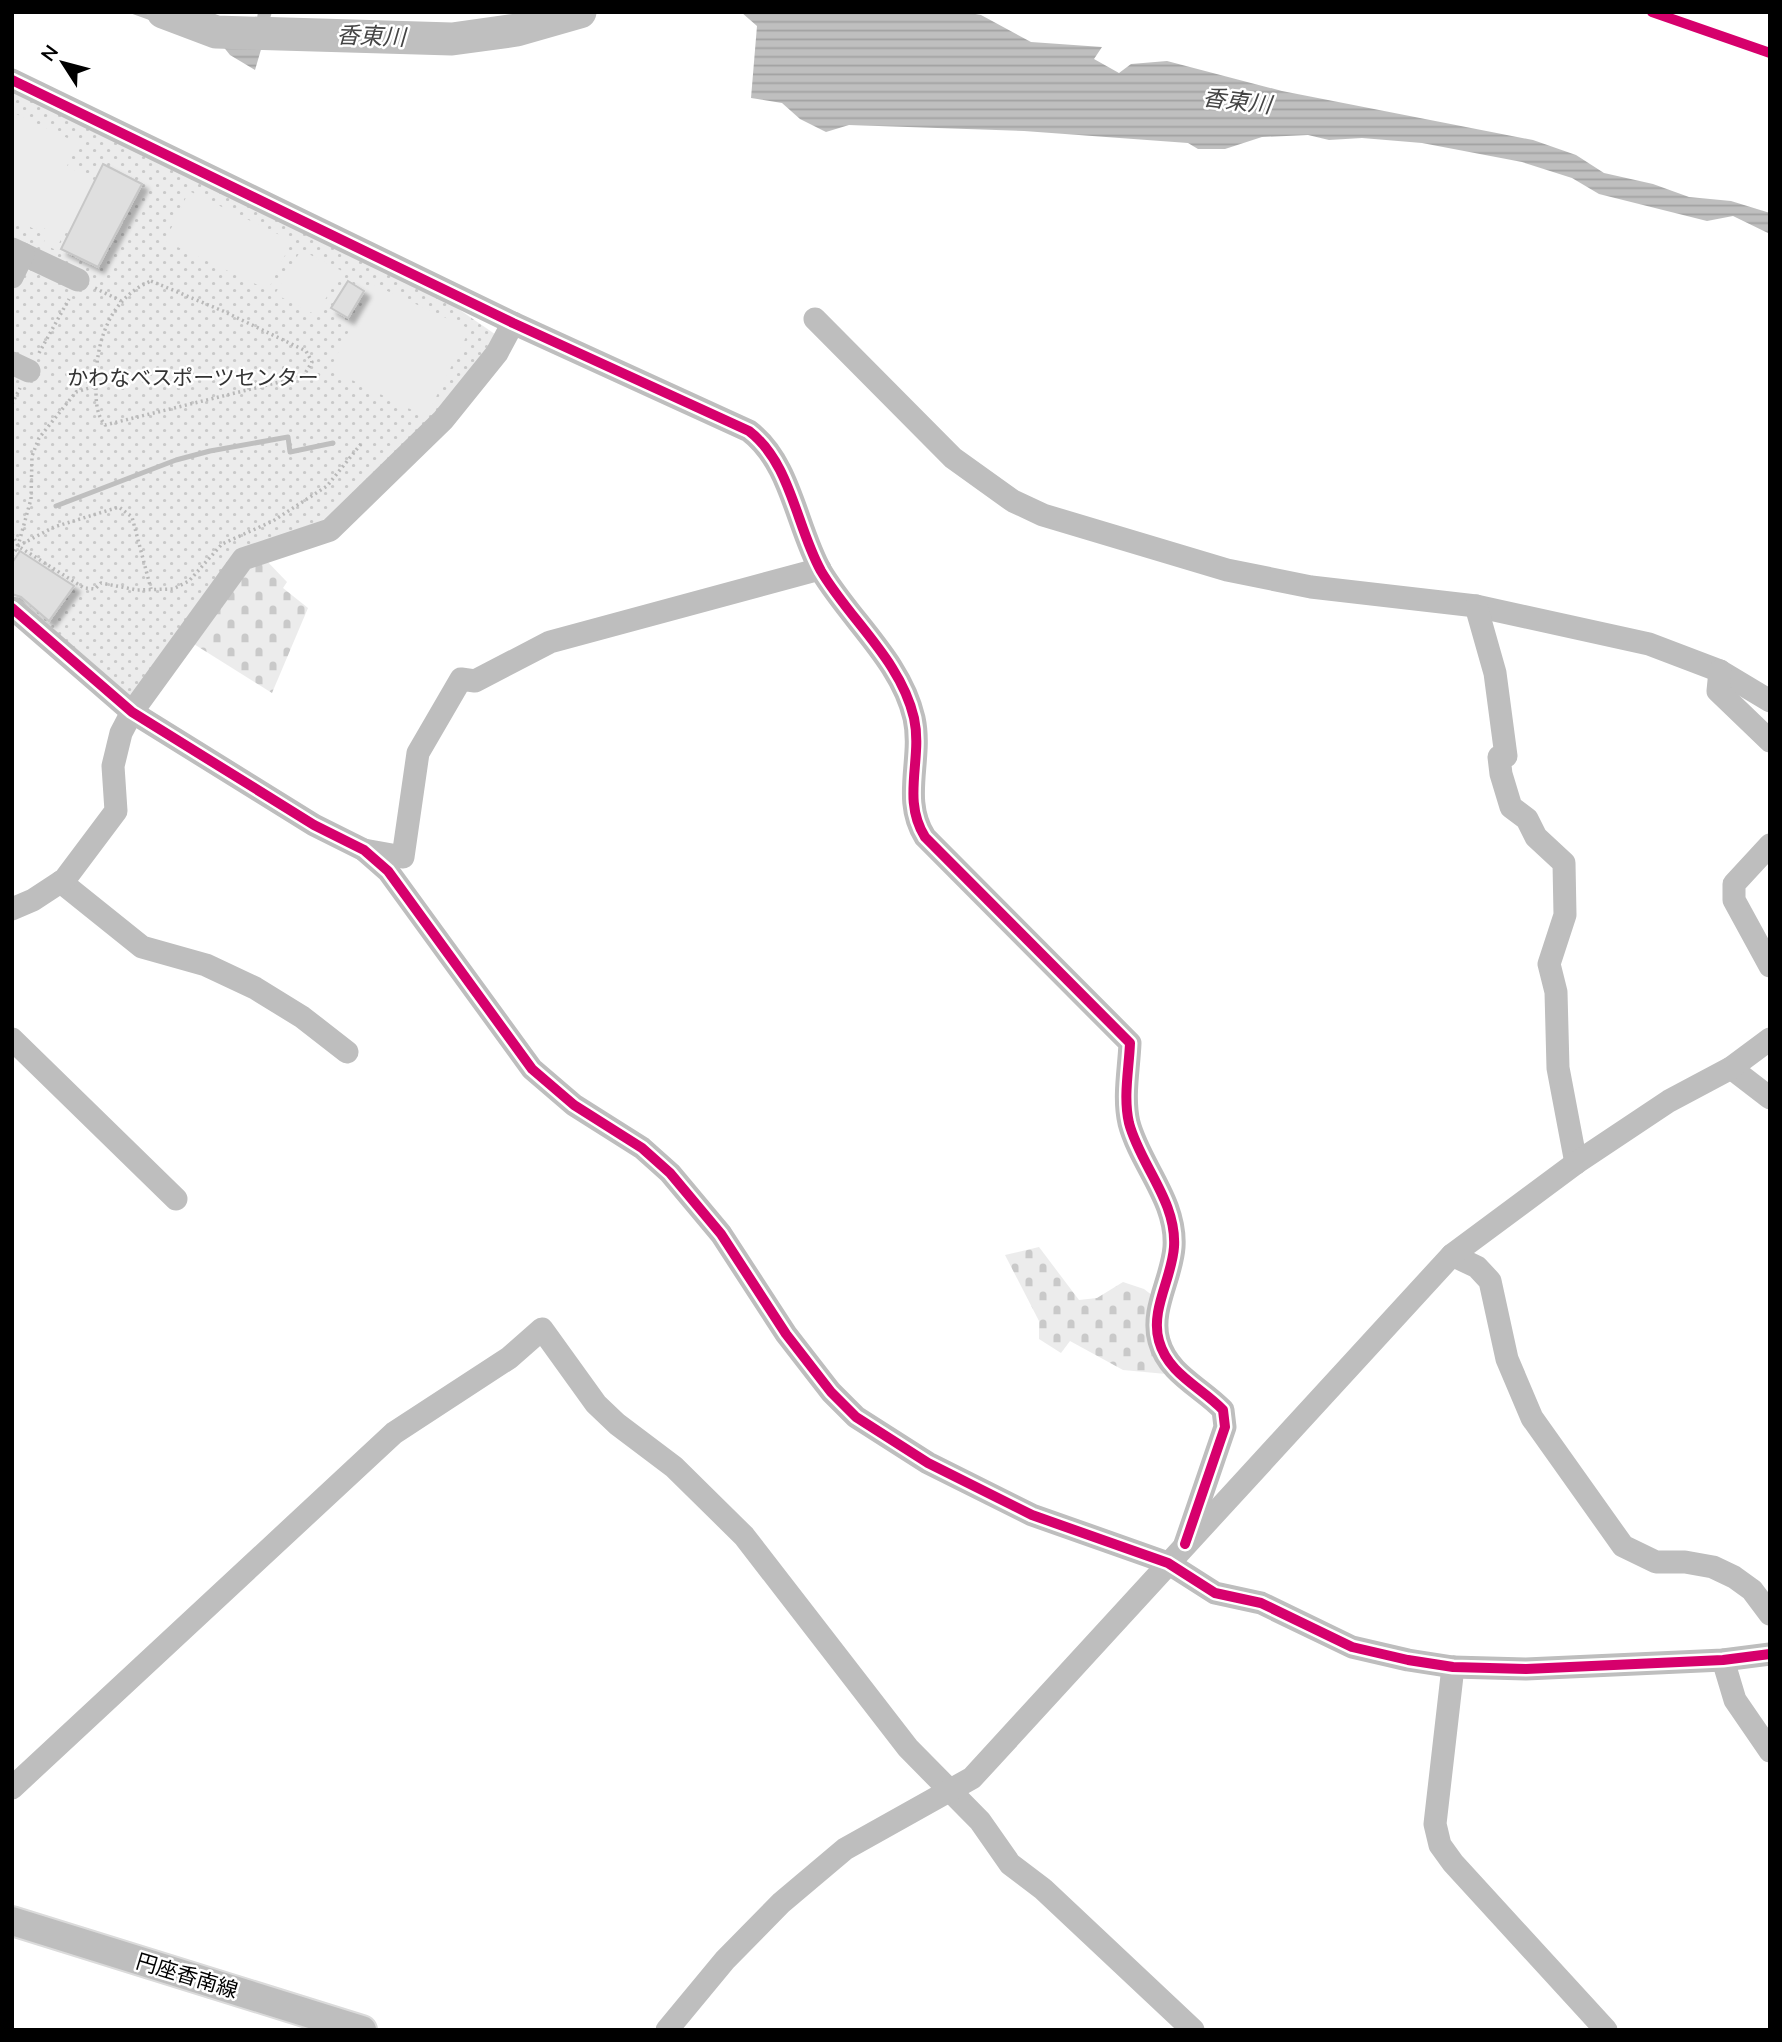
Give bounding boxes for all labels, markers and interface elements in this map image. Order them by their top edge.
water label: 香東川 [336,20,409,53]
north arrow [28,28,98,98]
text: N [35,40,65,67]
water label: 香東川 [1201,82,1276,121]
park label: かわなべスポーツセンター [67,364,319,392]
street label: 円座香南線 [133,1947,241,2005]

